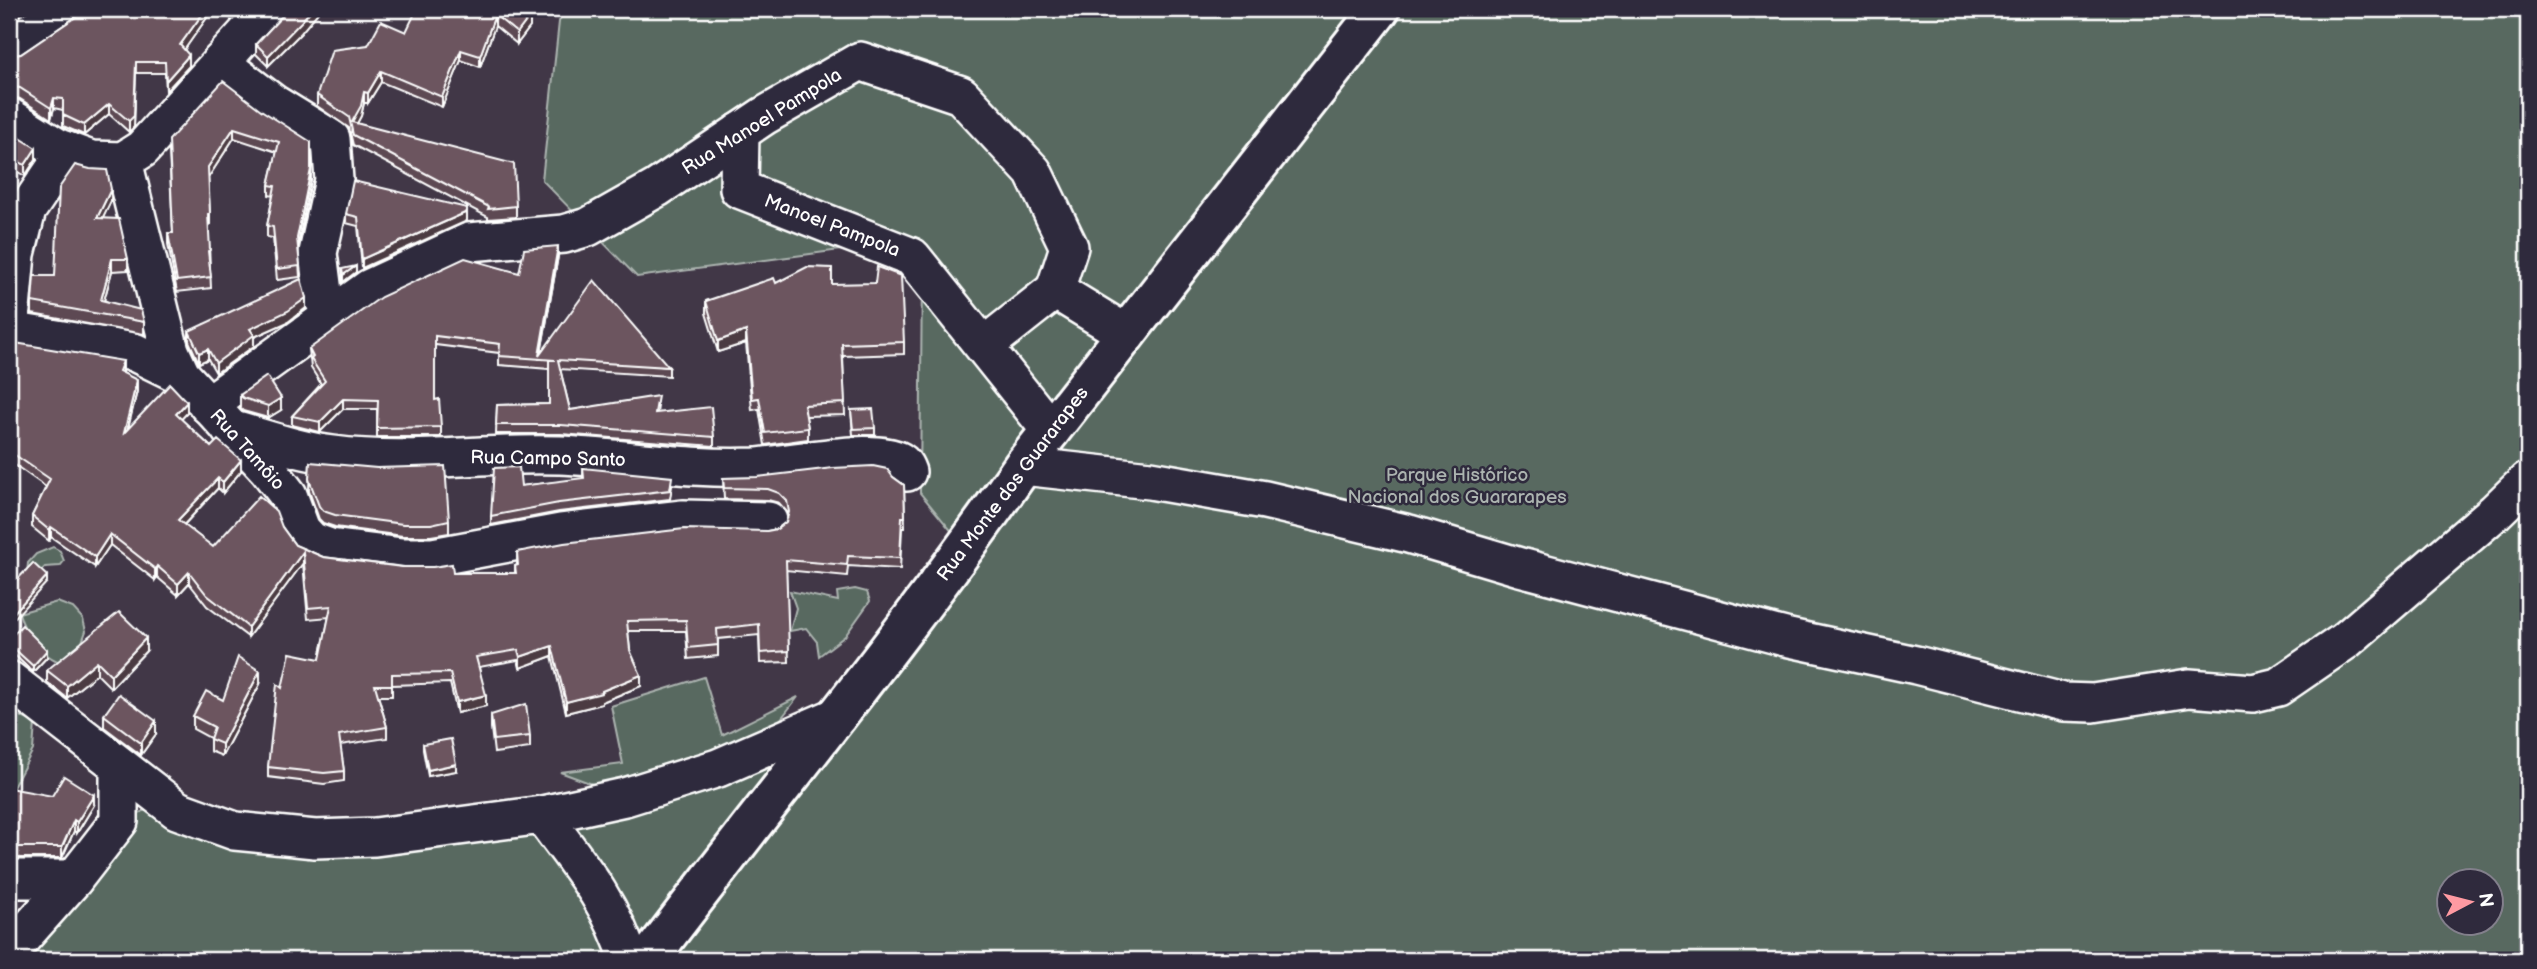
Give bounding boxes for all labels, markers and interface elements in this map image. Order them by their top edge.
street label: Rua Manoel Pampola [678,64,846,180]
street label: Manoel Pampola [761,190,903,262]
street label: Rua Monte dos Guararapes [932,382,1094,586]
street label: Rua Tamôio [205,405,289,495]
street label: Rua Campo Santo [470,446,626,472]
park label: Parque Histórico Nacional dos Guararapes [1347,464,1567,509]
north arrow [2436,867,2506,937]
text: N [2473,892,2498,909]

